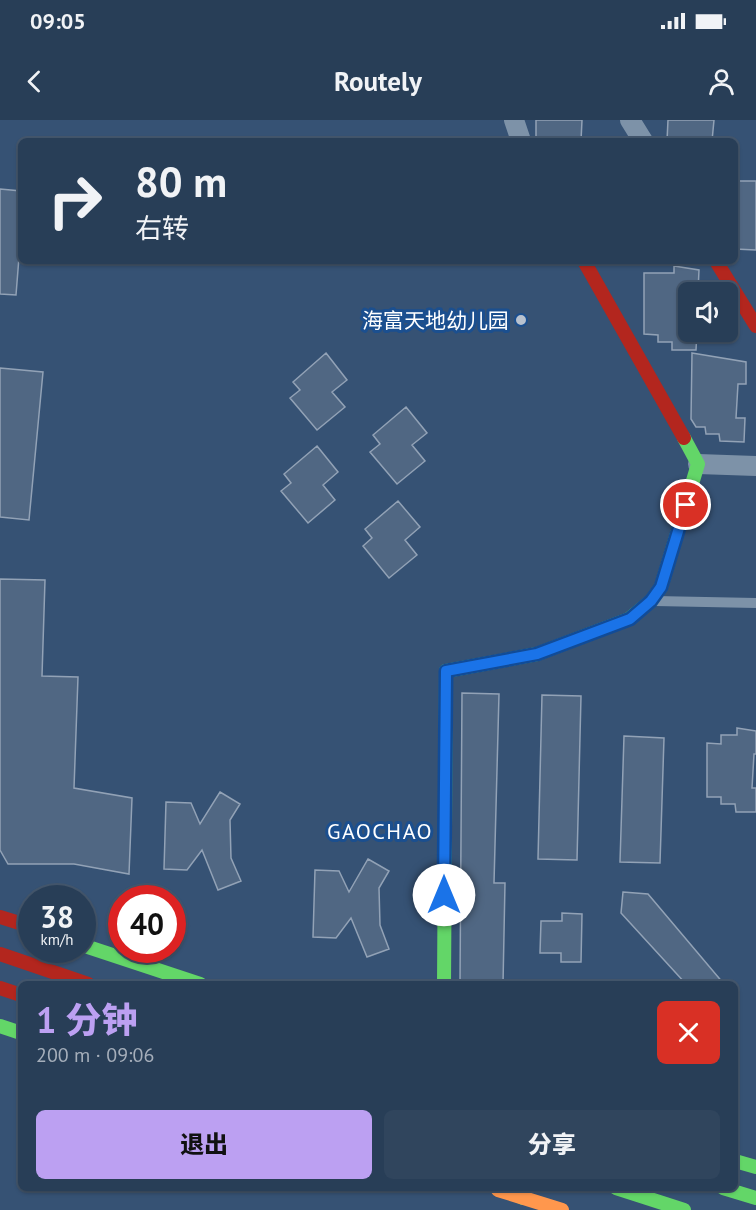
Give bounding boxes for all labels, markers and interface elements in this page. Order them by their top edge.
text: 09:05 [30,7,86,35]
text: Routely [334,64,422,98]
icon: back [18,65,51,98]
icon: person [705,65,738,98]
text: 80 m [135,154,227,209]
icon: right [36,162,114,240]
text: 右转 [135,211,189,245]
map controls [678,282,738,342]
button: sound [678,282,738,342]
place label: 海富天地幼儿园 [362,307,509,334]
marker: 海富天地幼儿园 [514,313,528,327]
pin [660,479,711,530]
icon: arrive [669,488,702,521]
district label: GAOCHAO [327,817,433,845]
position arrow [412,863,476,927]
speed limit sign: 40 [108,885,186,963]
text: 38 [40,897,74,936]
text: km/h [41,930,73,949]
text: 1 分钟 [36,996,138,1043]
button: close [657,1001,720,1064]
text: 200 m · 09:06 [36,1042,154,1068]
button: 退出 [36,1110,372,1179]
button: 分享 [384,1110,720,1179]

